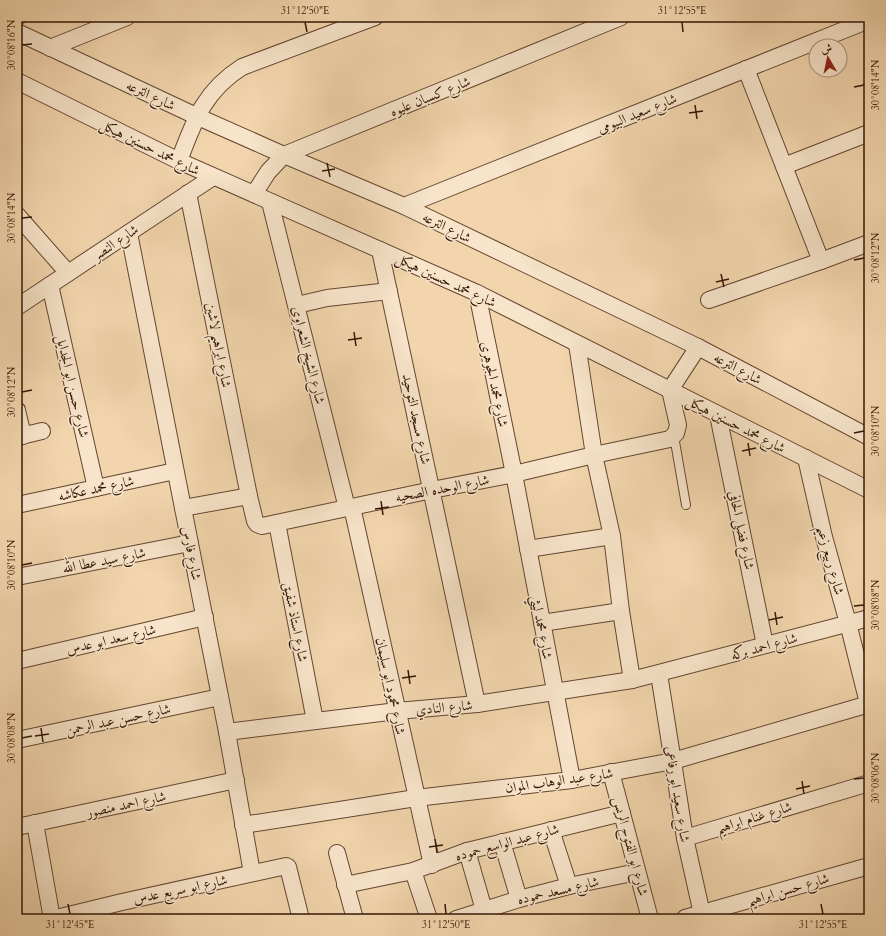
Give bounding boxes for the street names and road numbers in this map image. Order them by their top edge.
street label: شارع كسبان عليوه [387,72,474,123]
street label: شارع الترعه [122,76,178,117]
street label: شارع سعيد البيومى [595,89,681,140]
street label: شارع محمد حسنين هيكل [96,115,203,182]
street label: شارع الترعه [418,208,474,249]
street label: شارع النصر [87,220,143,268]
street label: شارع محمد حسنين هيكل [391,249,499,314]
street label: شارع ابراهيم لاشين [197,301,236,390]
street label: شارع الشيخ الشعراوى [284,304,330,407]
street label: شارع حسن ابو الجدايل [49,333,94,440]
street label: شارع محمد الجوهرى [474,339,513,429]
street label: شارع الترعه [709,348,765,391]
street label: شارع مسجد التوحيد [396,372,435,467]
street label: شارع محمد حسنين هيكل [682,391,789,459]
street label: شارع الوحده الصحيه [394,470,491,509]
street label: شارع محمد عكاشه [56,471,136,508]
street label: شارع فضلى الحافي [722,489,759,572]
street label: شارع ربيع زعيم [808,523,849,598]
street label: شارع فارس [175,524,206,582]
street label: شارع سيد عطا الله [60,541,148,580]
street label: شارع استاذ شفيق [277,581,313,664]
street label: شارع محمد ليثي [523,594,557,661]
street label: شارع سعد ابو عدس [64,620,158,661]
street label: شارع احمد بركه [729,628,800,666]
street label: شارع محمود ابو سليمان [369,636,410,737]
street label: شارع النادي [415,696,474,721]
street label: شارع حسن عبد الرحمن [64,699,173,742]
street label: شارع سعيد ابو رفاعى [659,745,694,844]
street label: شارع عبد الوهاب الموان [504,763,615,799]
street label: شارع احمد منصور [83,787,168,825]
street label: شارع ابو الفتوح الريس [605,794,653,899]
street label: شارع غنام ابراهيم [714,797,796,842]
street label: شارع عبد الواسع حموده [453,819,562,869]
street label: شارع حسن ابراهيم [745,869,832,914]
street label: شارع ابو سريع عدس [131,870,230,913]
street label: شارع مسعد حموده [515,872,601,911]

